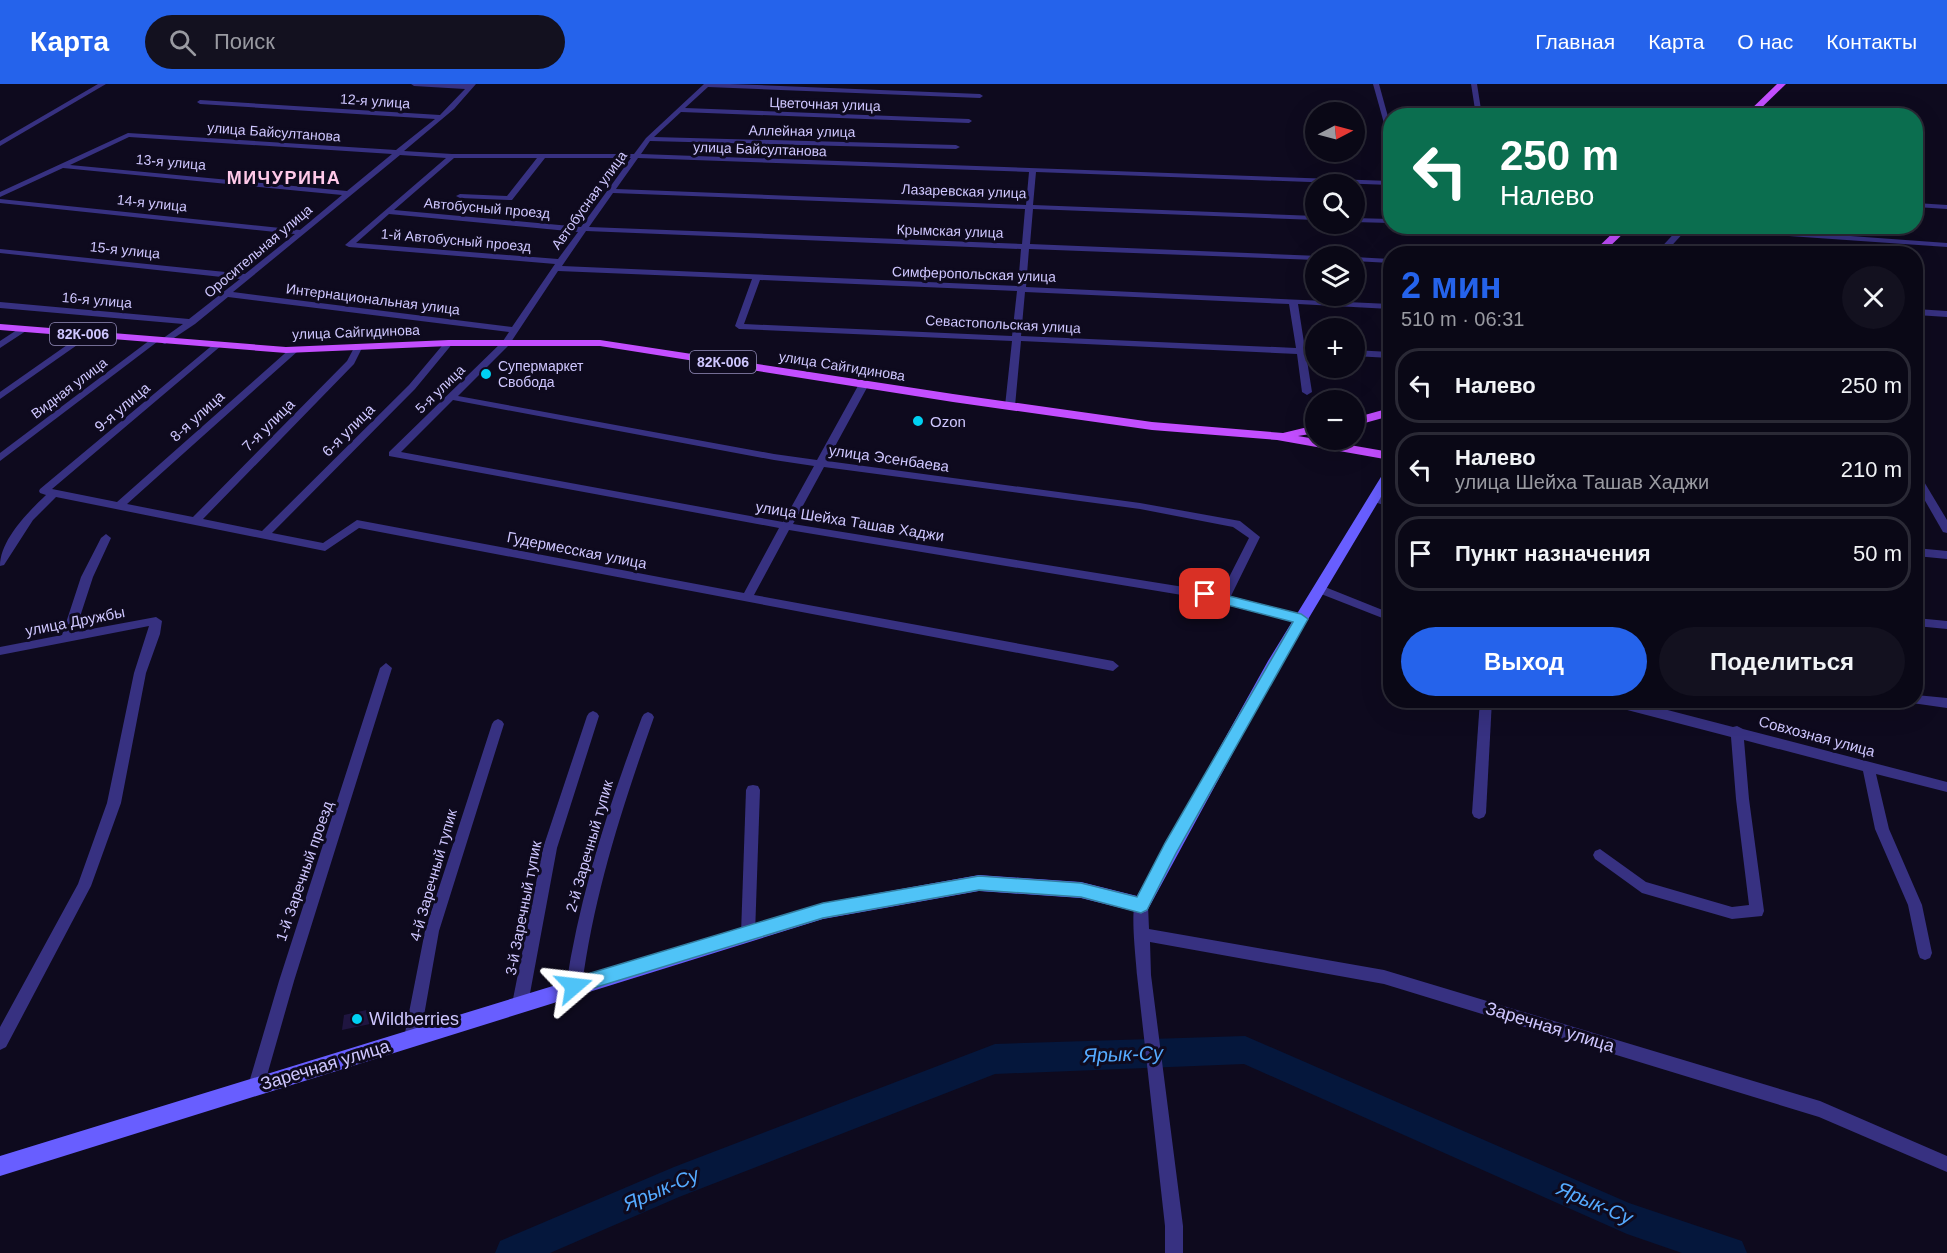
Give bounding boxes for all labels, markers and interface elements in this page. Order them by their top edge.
search box [145,15,565,69]
text: Карта [30,26,109,57]
icon: search [166,26,199,59]
text: Поиск [214,29,275,54]
text: Главная [1535,30,1615,53]
text: Карта [1648,30,1704,53]
text: О нас [1737,30,1793,53]
text: Контакты [1826,30,1917,53]
street label: 12-я улица [339,91,411,111]
street label: Цветочная улица [769,94,881,114]
north arrow [1305,102,1365,162]
map controls [1305,102,1365,450]
street label: улица Байсултанова [207,119,341,145]
street label: Аллейная улица [748,122,856,140]
icon: left [1401,132,1479,210]
text: 250 m [1500,132,1619,179]
street label: улица Байсултанова [693,139,827,159]
street label: Автобусная улица [548,148,630,252]
street label: 13-я улица [135,151,207,173]
district label: МИЧУРИНА [227,168,341,188]
button: search [1305,174,1365,234]
street label: Лазаревская улица [901,181,1027,201]
text: Налево [1500,181,1594,211]
street label: 14-я улица [116,191,188,215]
street label: Автобусный проезд [423,195,551,221]
street label: Оросительная улица [201,201,315,301]
street label: Крымская улица [896,221,1004,241]
street label: 1-й Автобусный проезд [380,225,532,255]
street label: 15-я улица [89,238,161,262]
button: layers [1305,246,1365,306]
street label: Симферопольская улица [892,263,1057,285]
text: 2 мин [1401,265,1502,306]
button: close [1842,266,1905,329]
street label: Интернациональная улица [285,280,461,318]
street label: 16-я улица [61,289,133,311]
text: 510 m · 06:31 [1401,308,1524,330]
street label: Севастопольская улица [925,312,1081,336]
button: + [1305,318,1365,378]
street label: улица Сайгидинова [292,322,420,342]
road number: 82К-006 [50,323,116,345]
street label: улица Сайгидинова [778,348,907,384]
road number: 82К-006 [690,351,756,373]
street label: Видная улица [28,354,110,422]
place label: Супермаркет Свобода [498,358,584,390]
street label: 5-я улица [412,361,468,416]
marker: Супермаркет Свобода [479,367,493,381]
icon: left [1404,369,1437,402]
text: Налево [1455,373,1536,398]
text: 250 m [1841,373,1902,398]
street label: 9-я улица [91,379,154,435]
street label: 8-я улица [166,387,228,445]
button: − [1305,390,1365,450]
street label: 7-я улица [238,395,298,455]
street label: 6-я улица [318,400,378,460]
place label: Ozon [930,413,966,430]
marker: Ozon [911,414,925,428]
street label: улица Эсенбаева [828,441,951,475]
text: Налево [1455,445,1536,470]
icon: left [1404,453,1437,486]
text: 210 m [1841,457,1902,482]
text: улица Шейха Ташав Хаджи [1455,471,1709,493]
street label: улица Шейха Ташав Хаджи [755,498,945,544]
street label: Гудермесская улица [506,528,649,572]
icon: arrive [1404,537,1437,570]
text: Пункт назначения [1455,541,1651,566]
text: 50 m [1853,541,1902,566]
pin [1179,568,1230,619]
icon: arrive [1188,577,1221,610]
street label: улица Дружбы [24,603,126,639]
button: Выход [1401,627,1647,696]
button: Поделиться [1659,627,1905,696]
street label: Совхозная улица [1757,712,1878,760]
street label: 2-й Заречный тупик [562,778,616,914]
street label: 1-й Заречный проезд [272,798,336,943]
street label: 4-й Заречный тупик [406,807,460,943]
street label: 3-й Заречный тупик [502,839,544,977]
position arrow [542,954,606,1018]
street label: Заречная улица [1483,998,1618,1056]
place label: Wildberries [369,1009,459,1029]
marker: Wildberries [350,1012,364,1026]
street label: Заречная улица [258,1036,393,1094]
water label: Ярык-Су [1082,1042,1164,1066]
water label: Ярык-Су [619,1163,703,1215]
water label: Ярык-Су [1553,1177,1637,1229]

